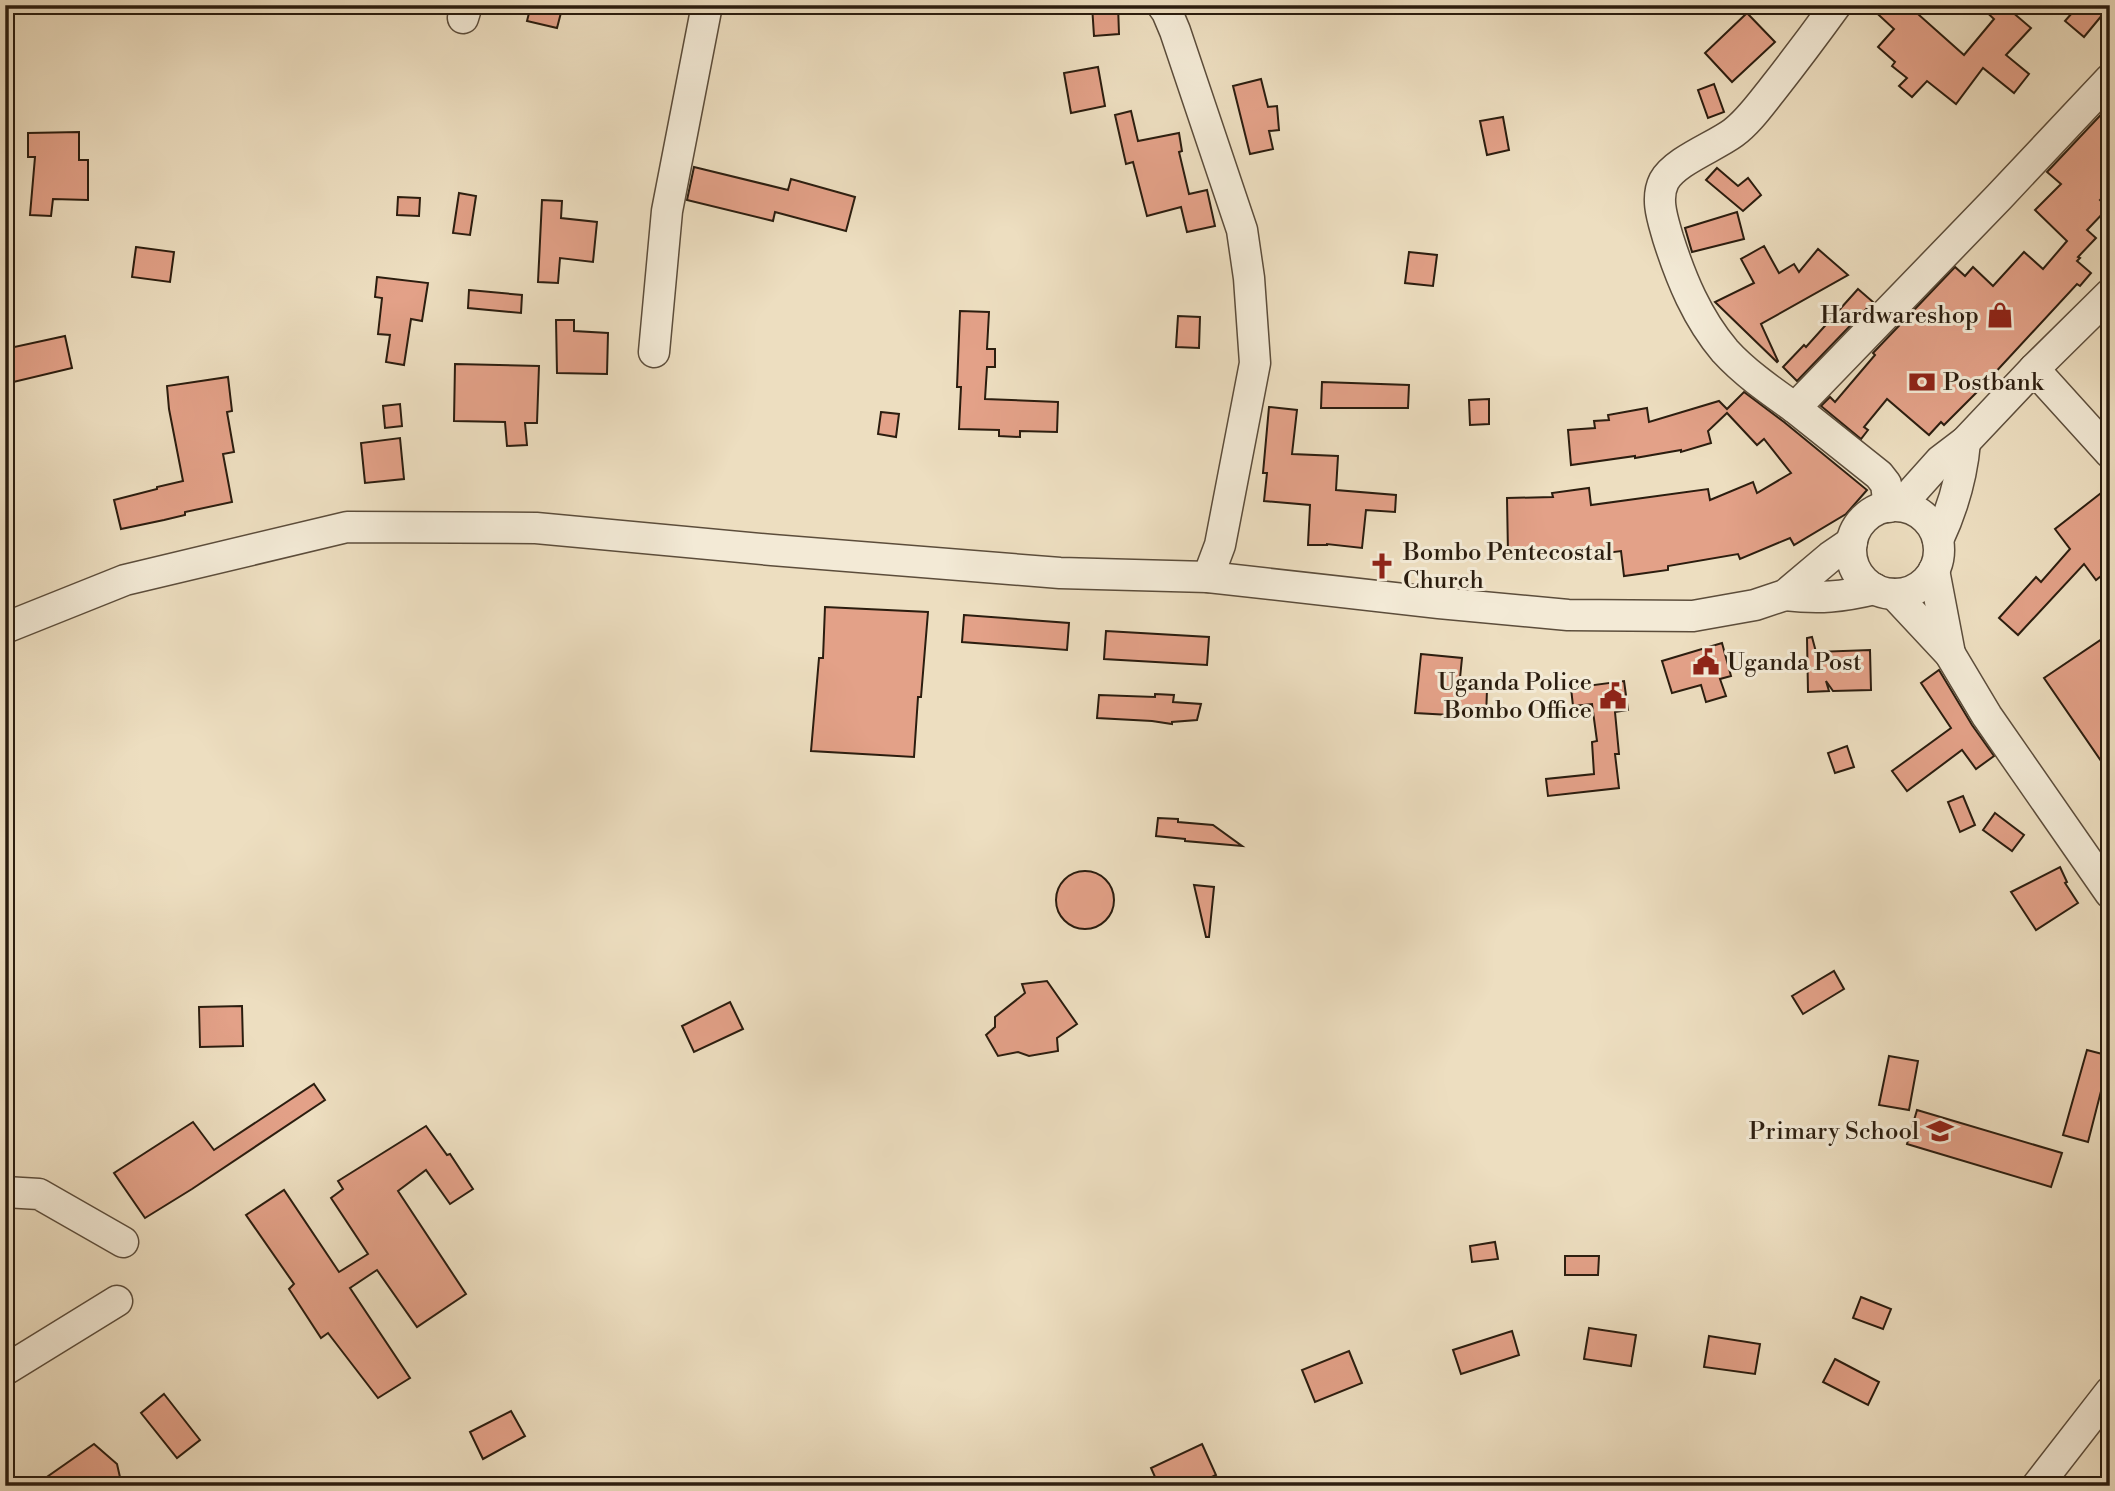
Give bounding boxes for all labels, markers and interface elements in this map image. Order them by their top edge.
shop icon: Hardwareshop [1985,300,2015,330]
place label: Hardwareshop [1820,301,1979,331]
bank icon: Postbank [1907,367,1937,397]
place label: Postbank [1943,368,2045,398]
place label: Bombo Pentecostal Church [1402,538,1613,596]
church icon: Bombo Pentecostal Church [1367,551,1397,581]
public building icon: Uganda Post [1691,647,1721,677]
place label: Uganda Post [1727,648,1862,678]
place label: Uganda Police Bombo Office [1438,668,1592,726]
public building icon: Uganda Police Bombo Office [1598,681,1628,711]
school or university icon: Primary School [1925,1116,1955,1146]
place label: Primary School [1749,1117,1919,1147]

